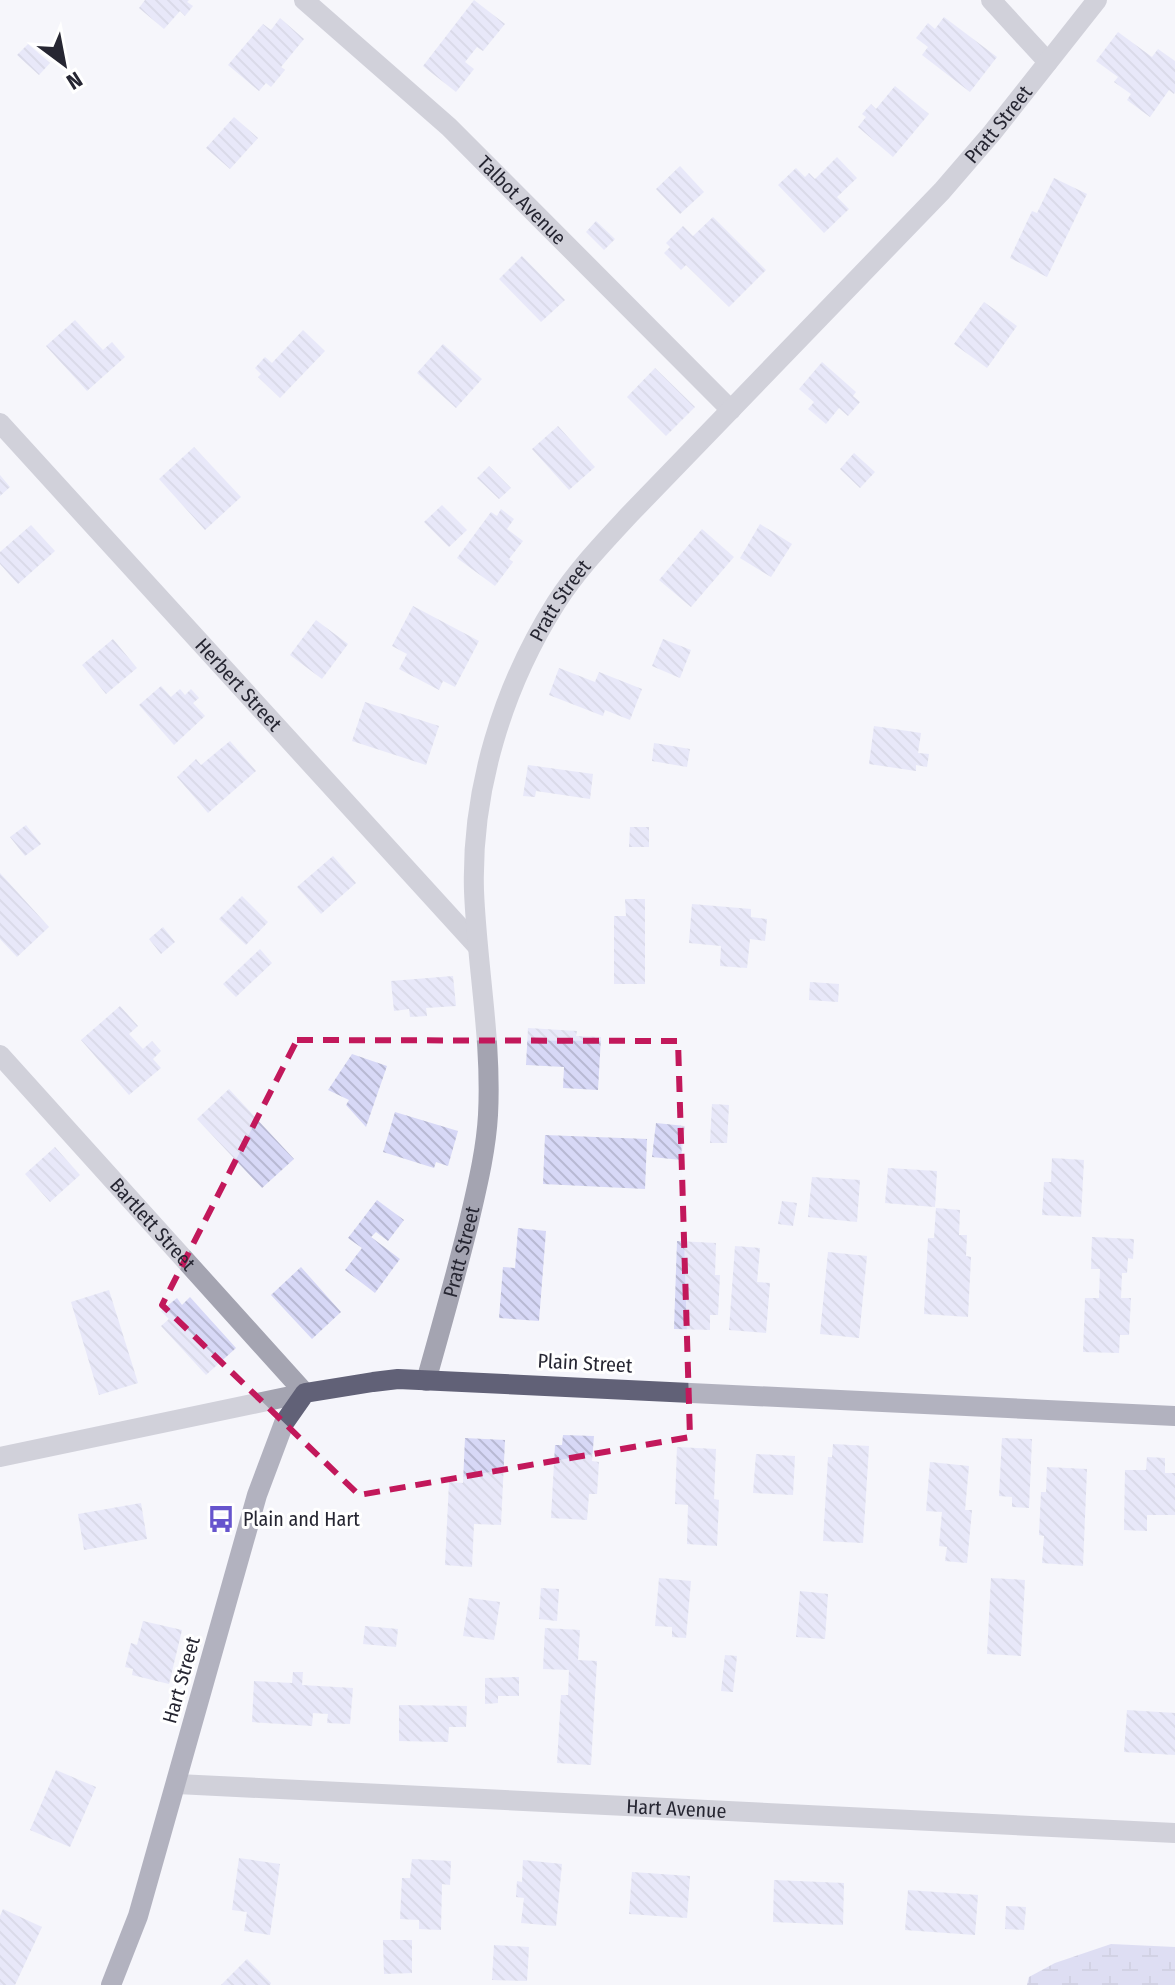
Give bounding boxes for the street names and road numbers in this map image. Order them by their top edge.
street label: Pratt Street [959,80,1037,168]
street label: Talbot Avenue [473,151,571,250]
street label: Pratt Street [524,554,596,645]
street label: Herbert Street [190,633,287,736]
street label: Bartlett Street [105,1173,201,1276]
street label: Pratt Street [438,1203,484,1300]
street label: Plain Street [537,1349,633,1377]
street label: Hart Street [157,1633,205,1726]
street label: Hart Avenue [626,1794,727,1823]

